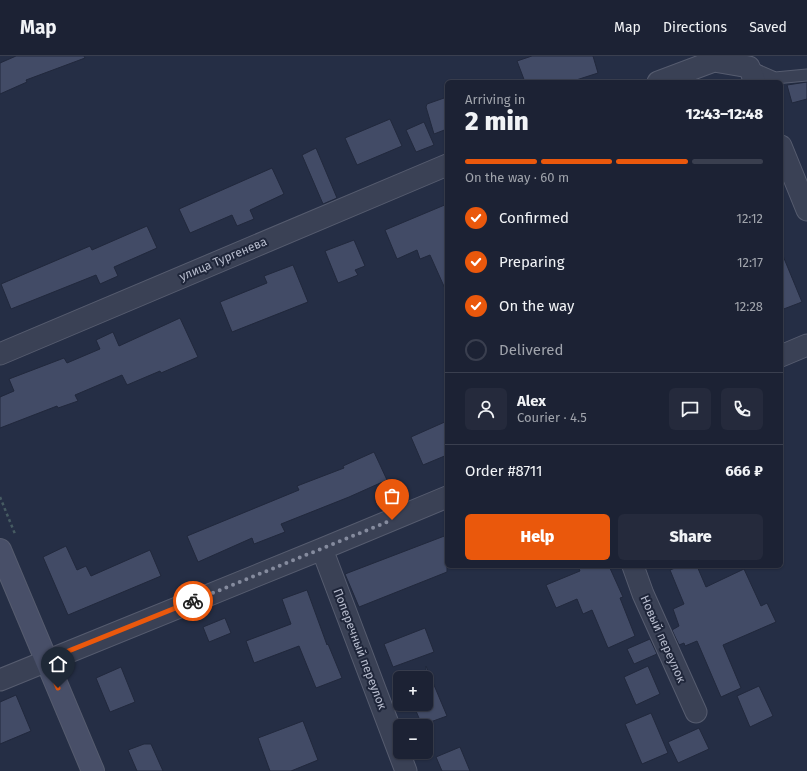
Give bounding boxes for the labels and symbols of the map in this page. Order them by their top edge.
street label: улица Тургенева [177,234,269,284]
pin [375,479,409,520]
courier [173,581,213,621]
street label: Поперечный переулок [330,587,390,712]
street label: Новый переулок [637,593,689,686]
pin [41,647,75,688]

